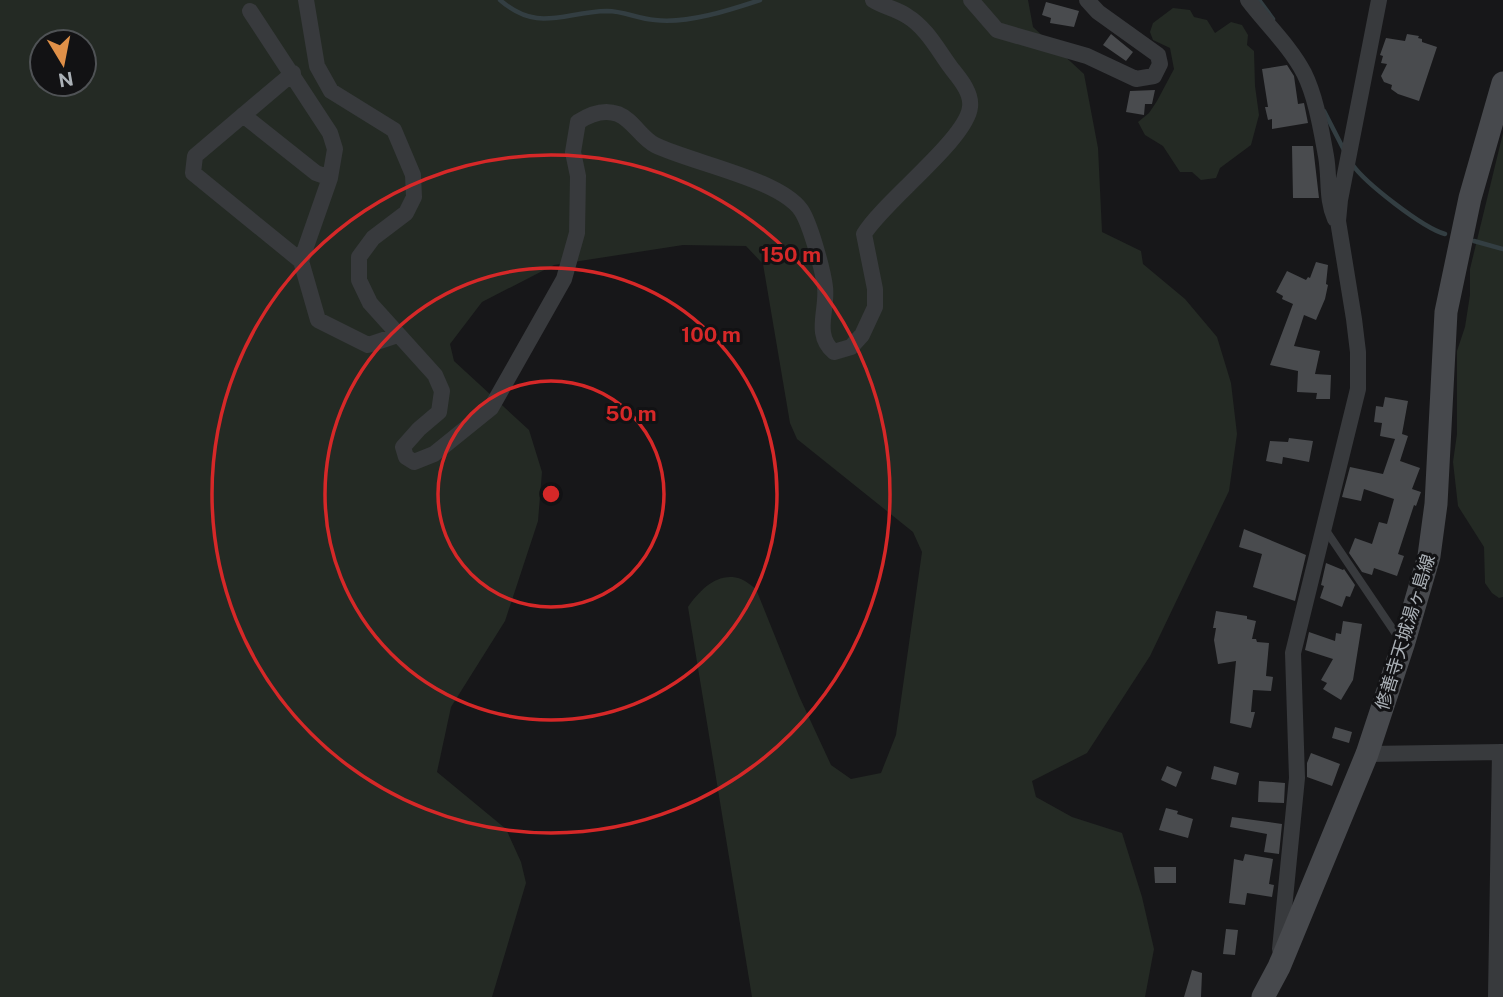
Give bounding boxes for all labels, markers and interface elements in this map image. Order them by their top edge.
north arrow [28,28,98,98]
text: N [57,68,75,92]
text: 150 m [761,242,821,267]
text: 100 m [681,322,741,347]
text: 50 m [605,401,657,426]
centre of rings [539,482,563,506]
street label: 修善寺天城湯ヶ島線 [1371,551,1439,713]

